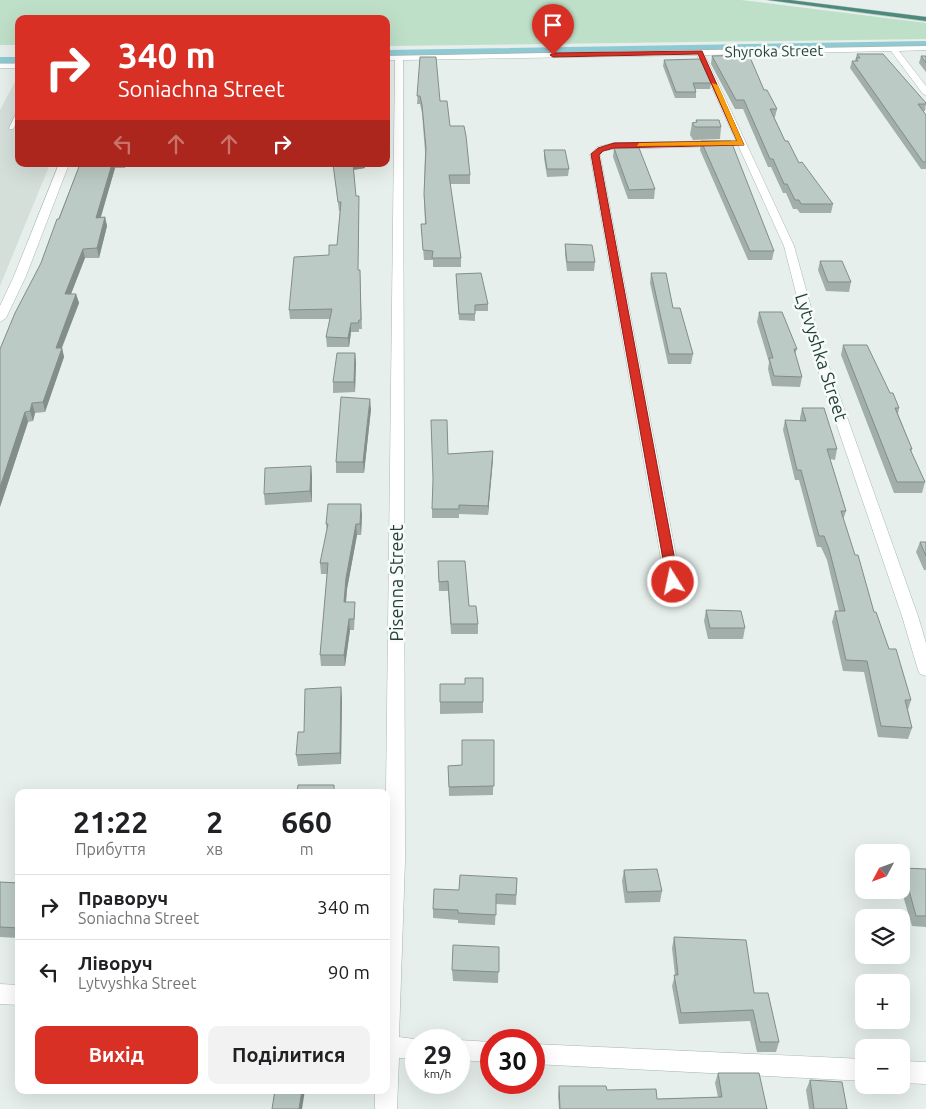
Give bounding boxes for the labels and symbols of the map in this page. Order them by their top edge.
pin [532,4,574,55]
street label: Shyroka Street [725,42,824,60]
street label: Lytvyshka Street [792,291,852,423]
street label: Pisenna Street [386,524,406,642]
position arrow [646,555,698,607]
north arrow [855,844,910,899]
speed limit sign: 30 [480,1029,545,1094]

